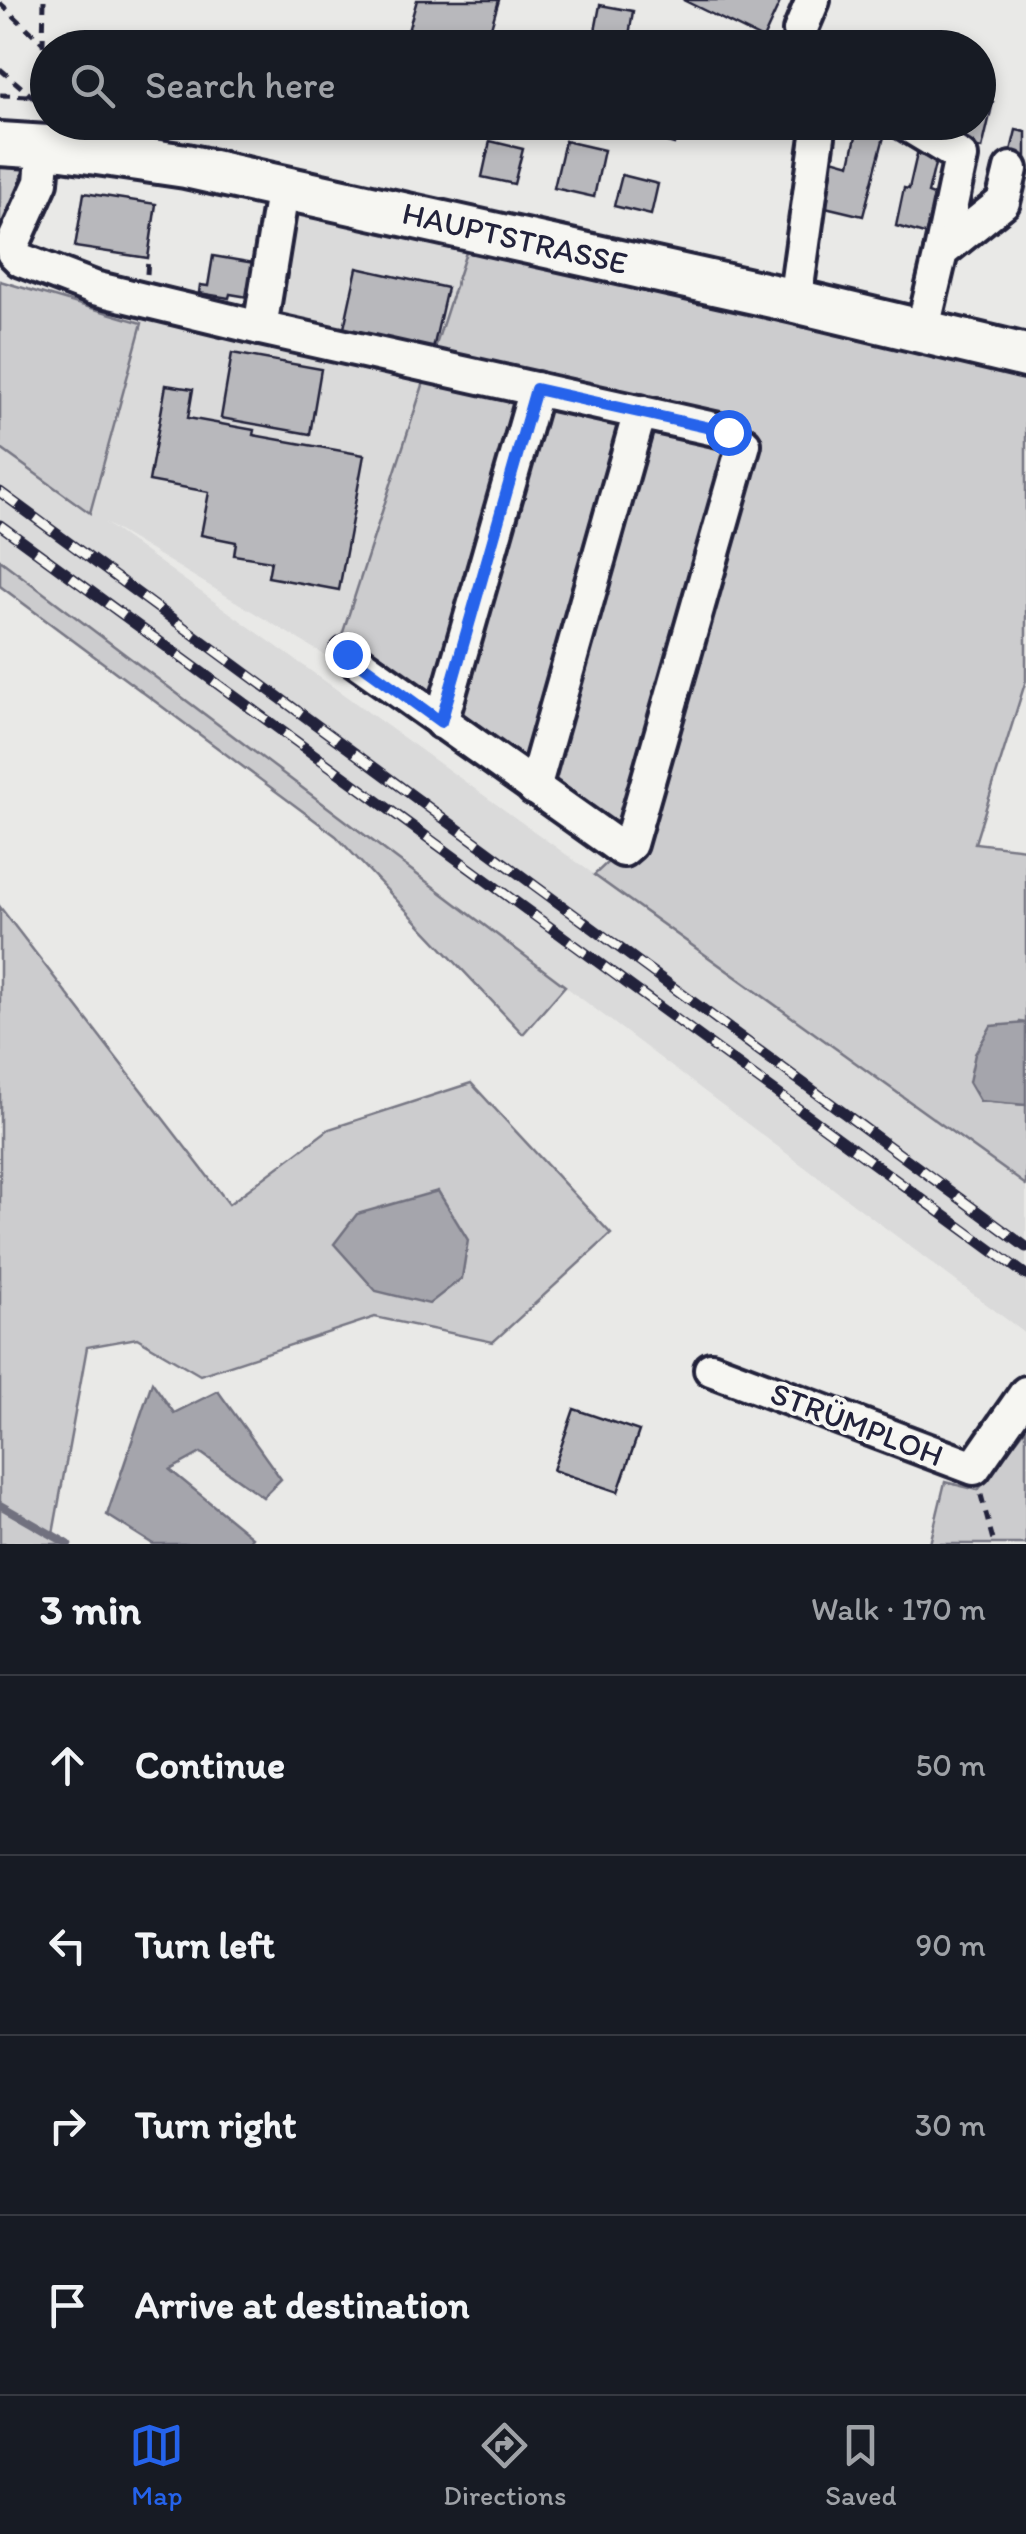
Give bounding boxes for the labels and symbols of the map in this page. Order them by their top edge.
street label: HAUPTSTRASSE [399,194,631,282]
route start [706,410,752,456]
route end [325,632,371,678]
street label: STRÜMPLOH [765,1374,949,1474]

